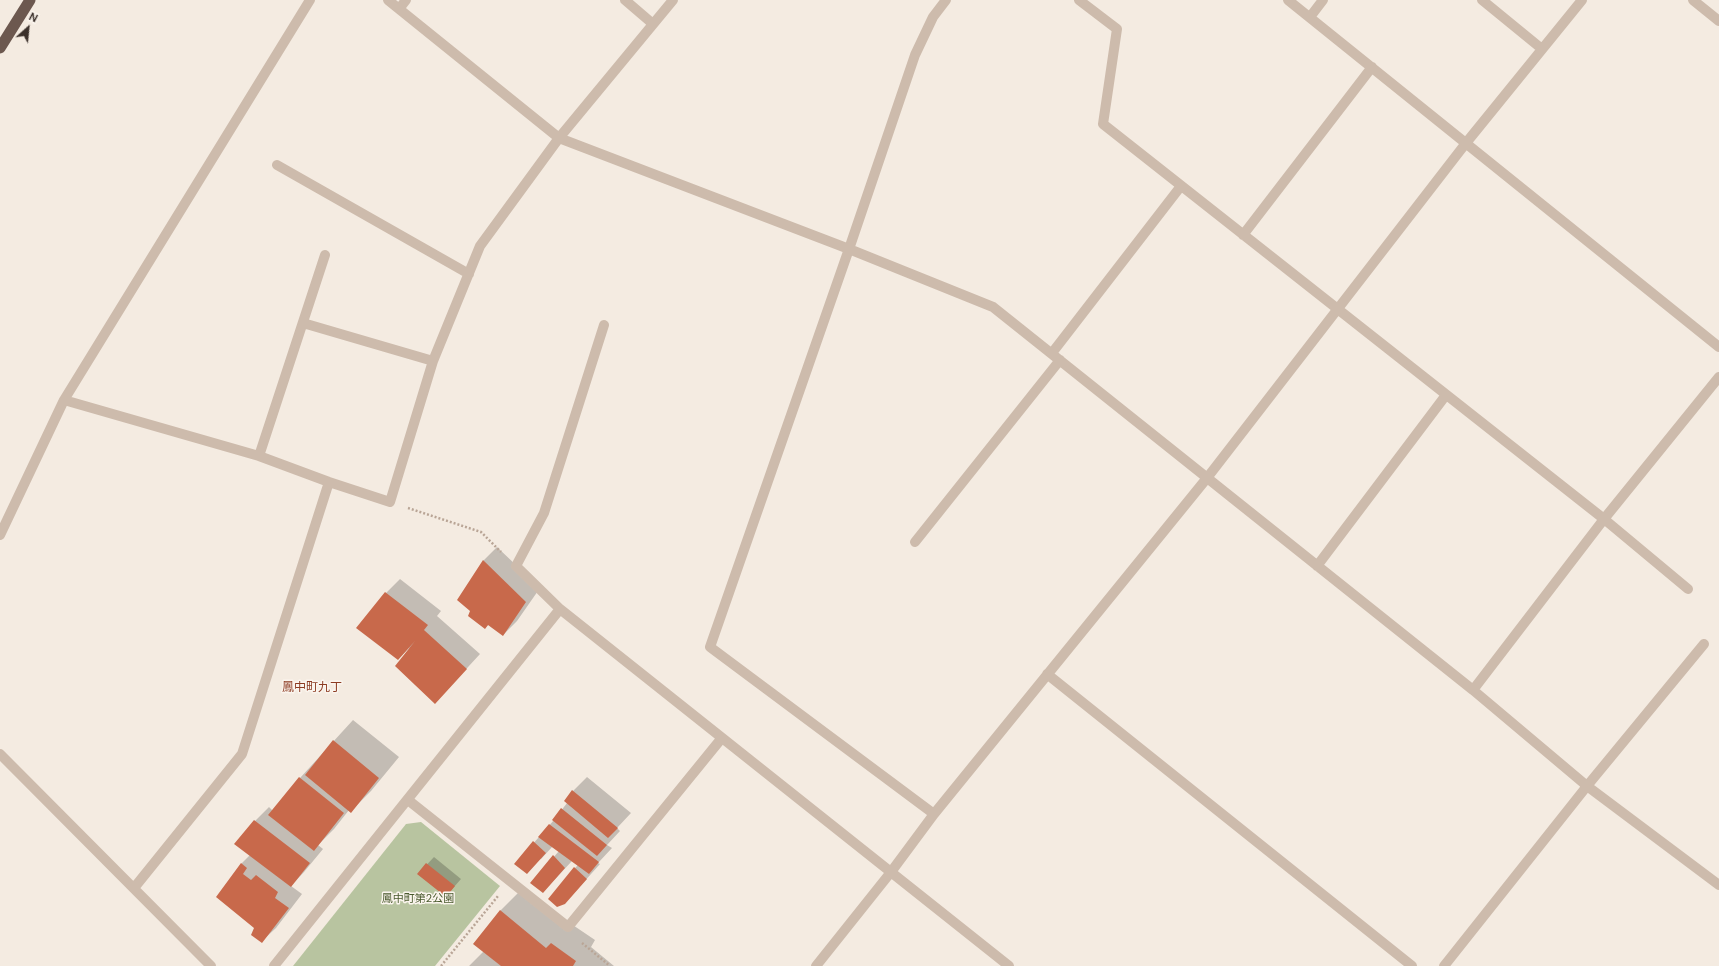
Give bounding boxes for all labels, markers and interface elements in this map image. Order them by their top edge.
north arrow [8,8,48,48]
text: N [27,9,40,25]
district label: 鳳中町九丁 [282,681,342,695]
park label: 鳳中町第2公園 [382,892,454,906]

